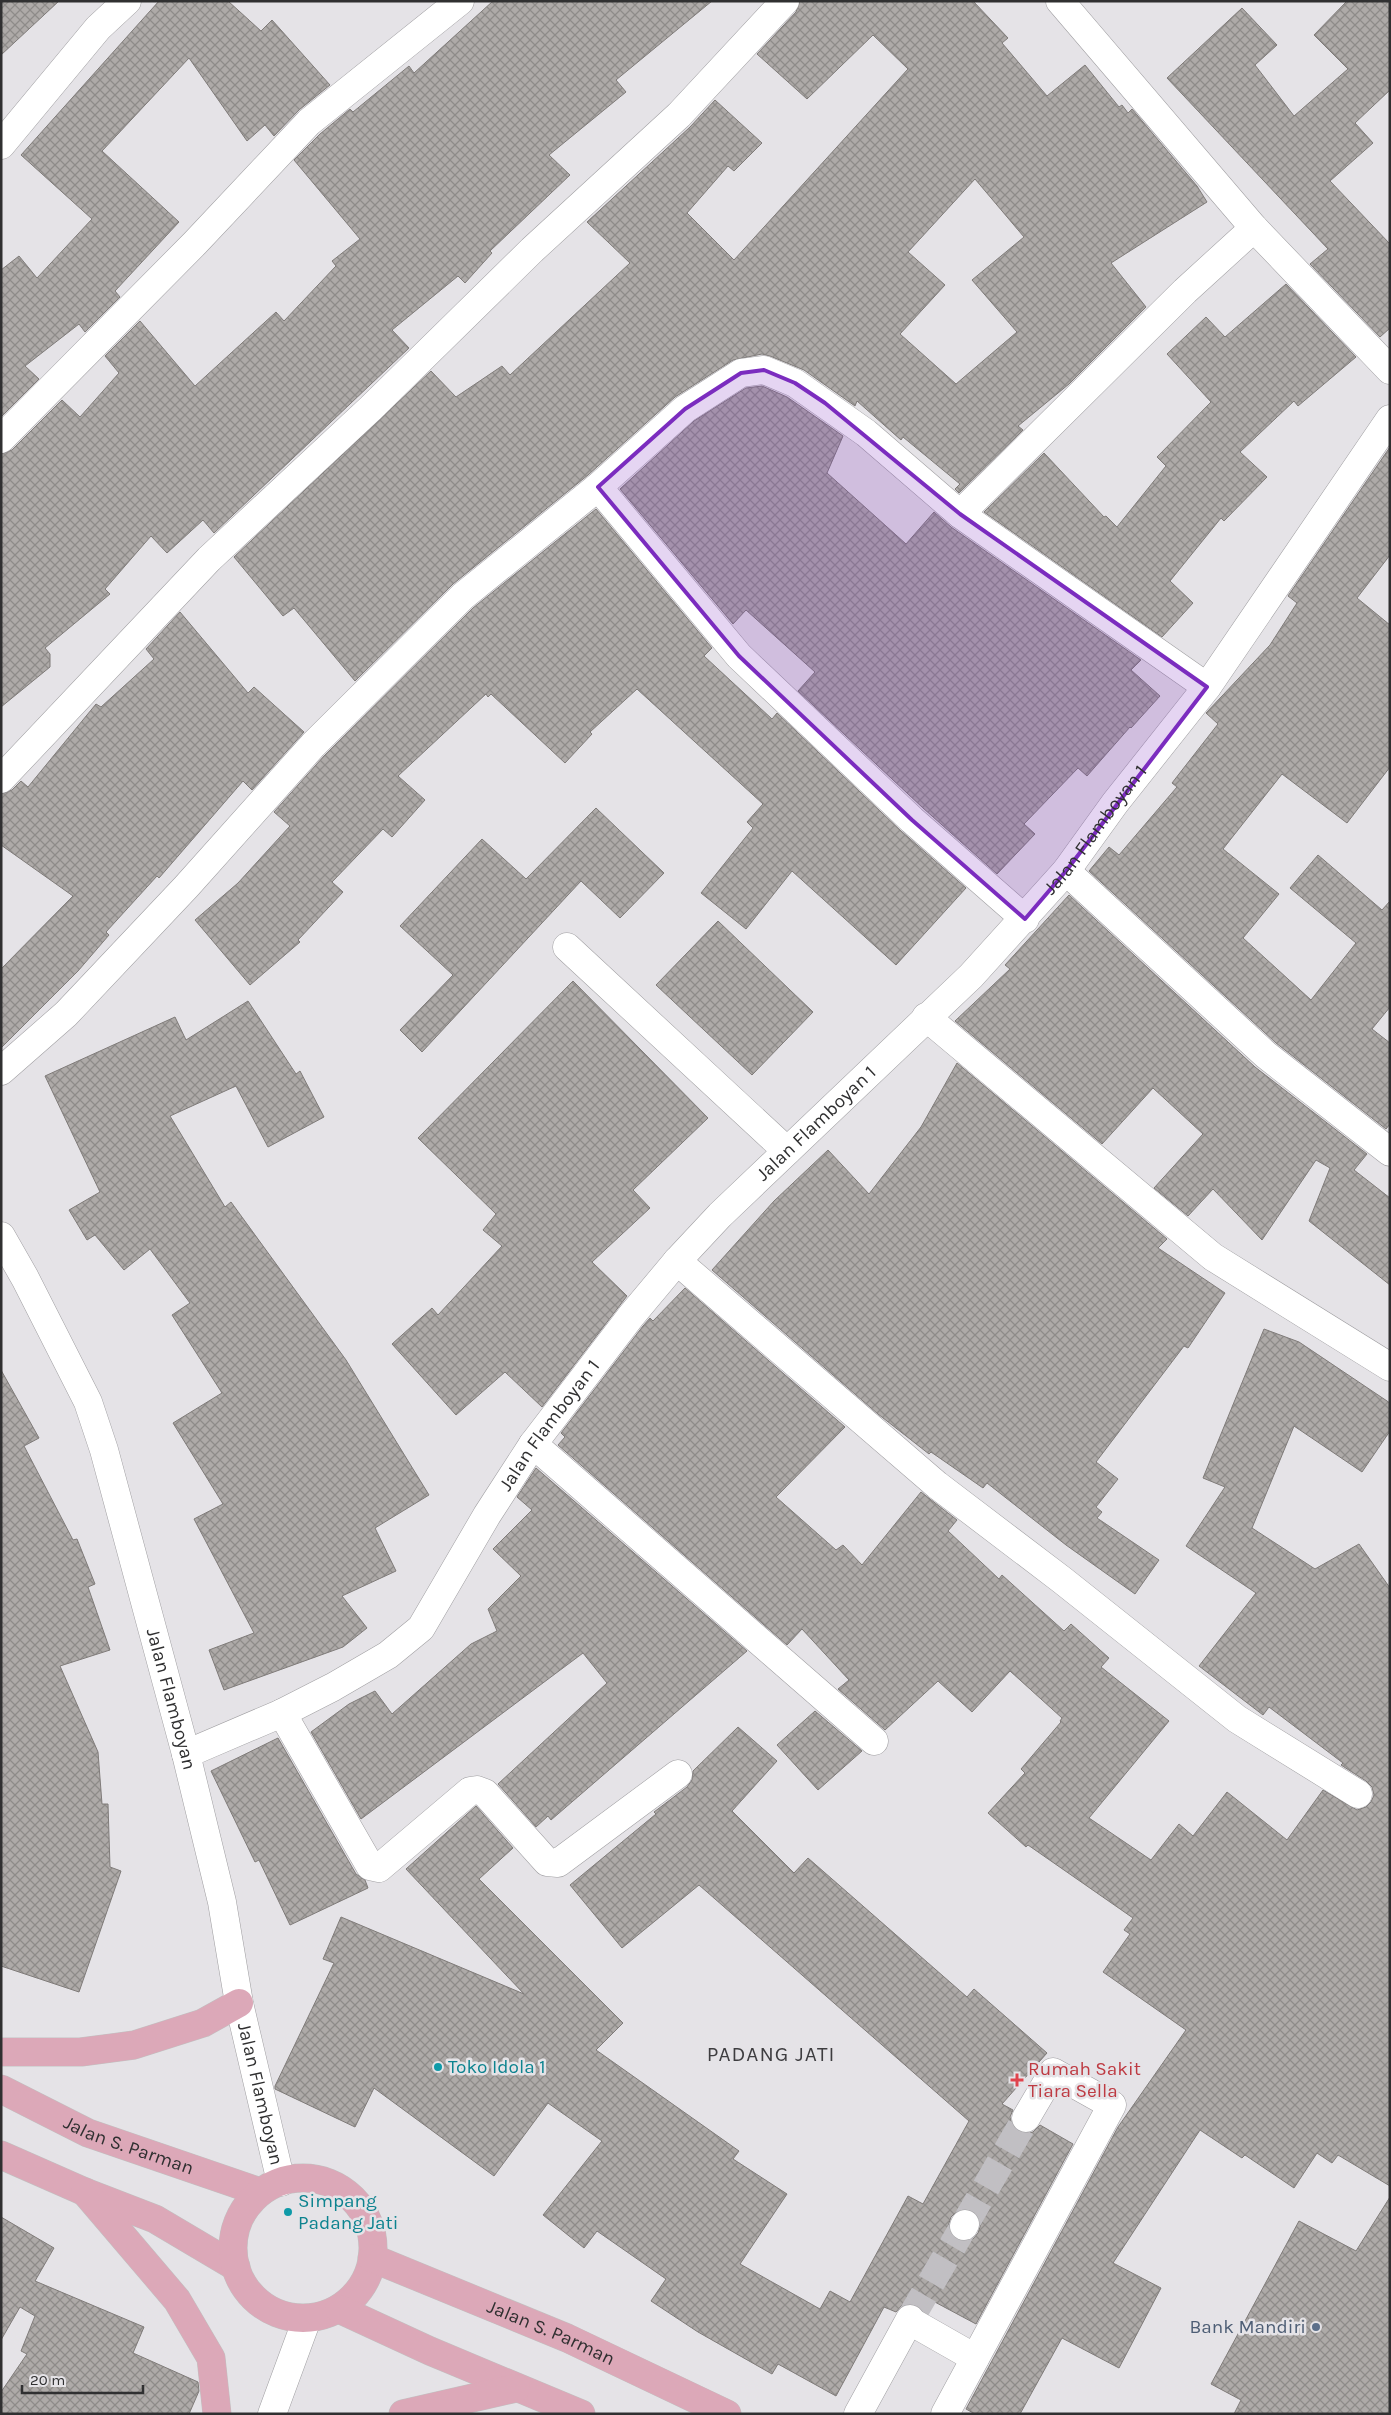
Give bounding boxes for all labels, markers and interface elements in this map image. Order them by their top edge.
street label: Jalan Flamboyan 1 [1039,761,1152,899]
street label: Jalan Flamboyan 1 [752,1061,880,1185]
street label: Jalan Flamboyan 1 [495,1356,604,1495]
street label: Jalan Flamboyan [142,1626,200,1772]
street label: Jalan Flamboyan [233,2020,288,2167]
district label: PADANG JATI [707,2042,835,2066]
place label: Toko Idola 1 [448,2056,546,2078]
place label: Rumah Sakit Tiara Sella [1028,2058,1141,2102]
marker: Toko Idola 1 [432,2061,444,2073]
marker: Rumah Sakit Tiara Sella [1010,2073,1024,2087]
street label: Jalan S. Parman [60,2111,197,2179]
place label: Simpang Padang Jati [298,2190,398,2234]
marker: Simpang Padang Jati [282,2206,294,2218]
street label: Jalan S. Parman [484,2295,618,2370]
place label: Bank Mandiri [1190,2316,1306,2338]
marker: Bank Mandiri [1310,2321,1322,2333]
scale bar [22,2362,144,2394]
text: 20 m [30,2371,65,2389]

